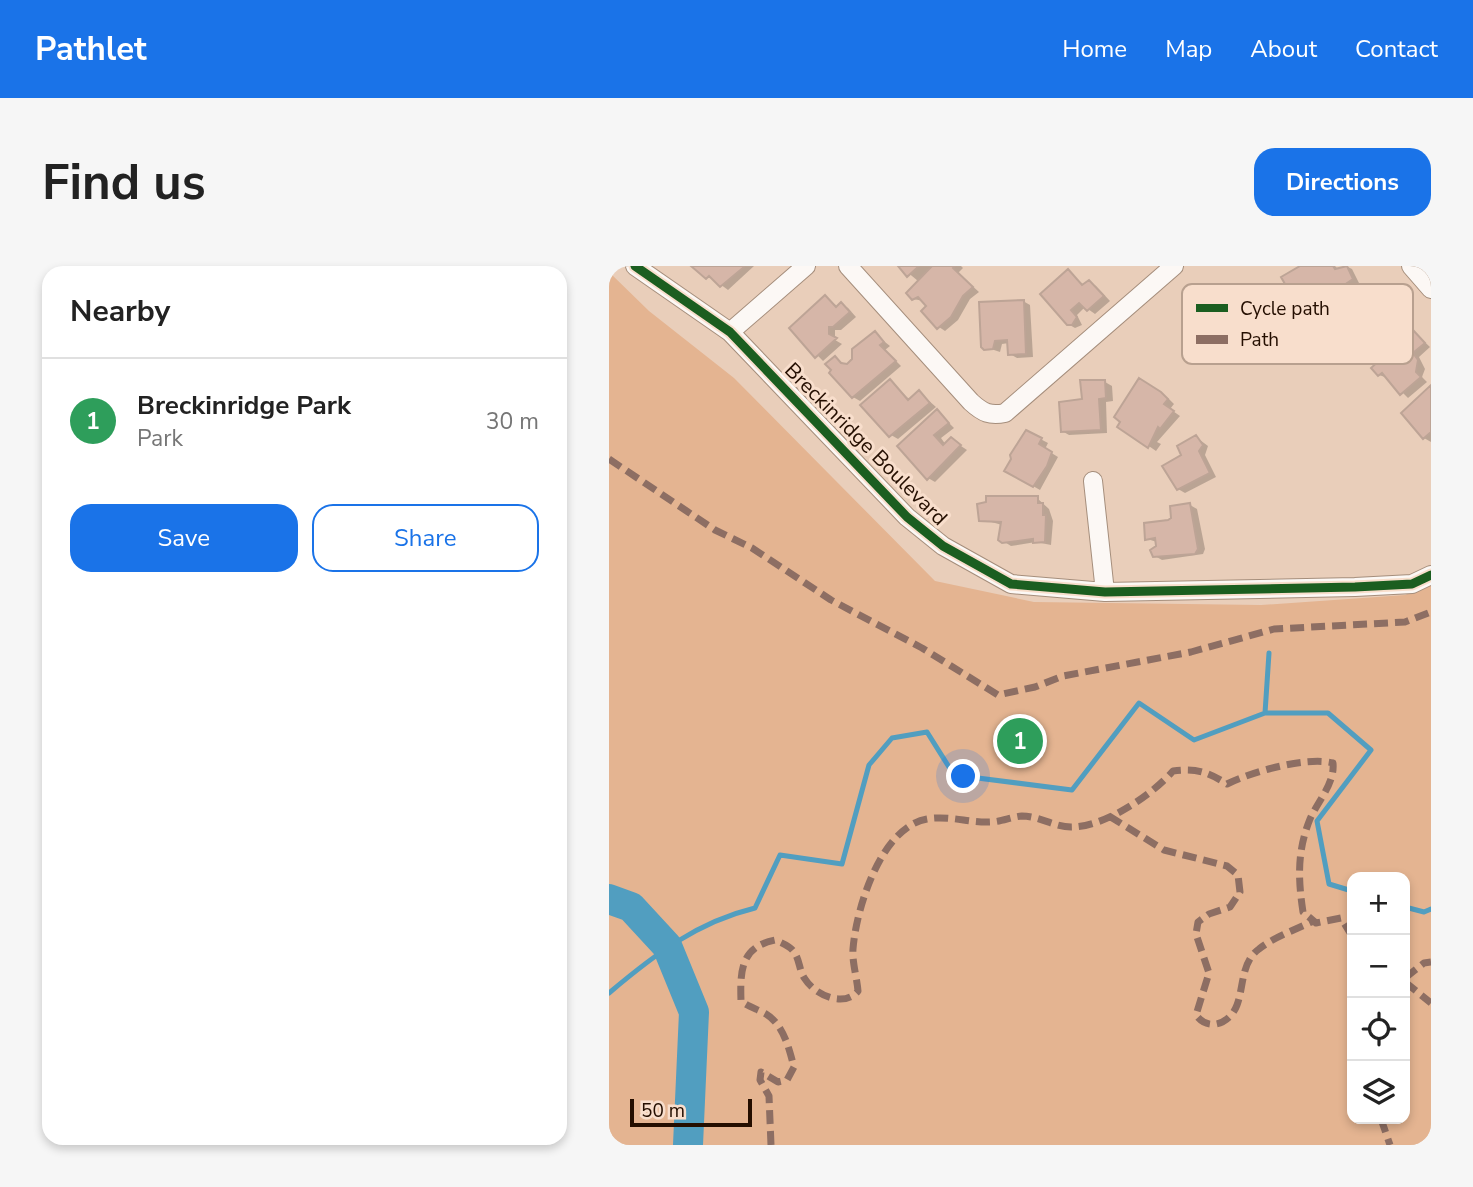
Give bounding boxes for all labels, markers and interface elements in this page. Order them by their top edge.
text: Pathlet [35,27,147,72]
text: Home [1062,33,1127,65]
text: Map [1165,33,1212,65]
text: About [1250,33,1317,65]
text: Contact [1355,33,1438,65]
button: Directions [1254,148,1431,216]
text: Find us [42,149,206,216]
legend [1182,284,1413,364]
text: Nearby [70,291,170,332]
text: Cycle path [1240,296,1330,322]
text: Path [1240,327,1279,353]
street label: Breckinridge Boulevard [779,357,953,531]
text: Breckinridge Park [137,388,351,423]
text: 1 [86,406,100,437]
text: 30 m [486,406,539,437]
text: Park [137,423,183,454]
button: Save [70,504,298,572]
button: Share [312,504,539,572]
pin: 1 [997,715,1043,767]
your location [946,759,980,793]
map controls [1347,872,1410,1124]
button: + [1347,872,1410,935]
button: − [1347,935,1410,998]
button: locate [1347,998,1410,1061]
button: layers [1347,1061,1410,1124]
scale bar [630,1096,753,1128]
text: 50 m [641,1098,685,1124]

